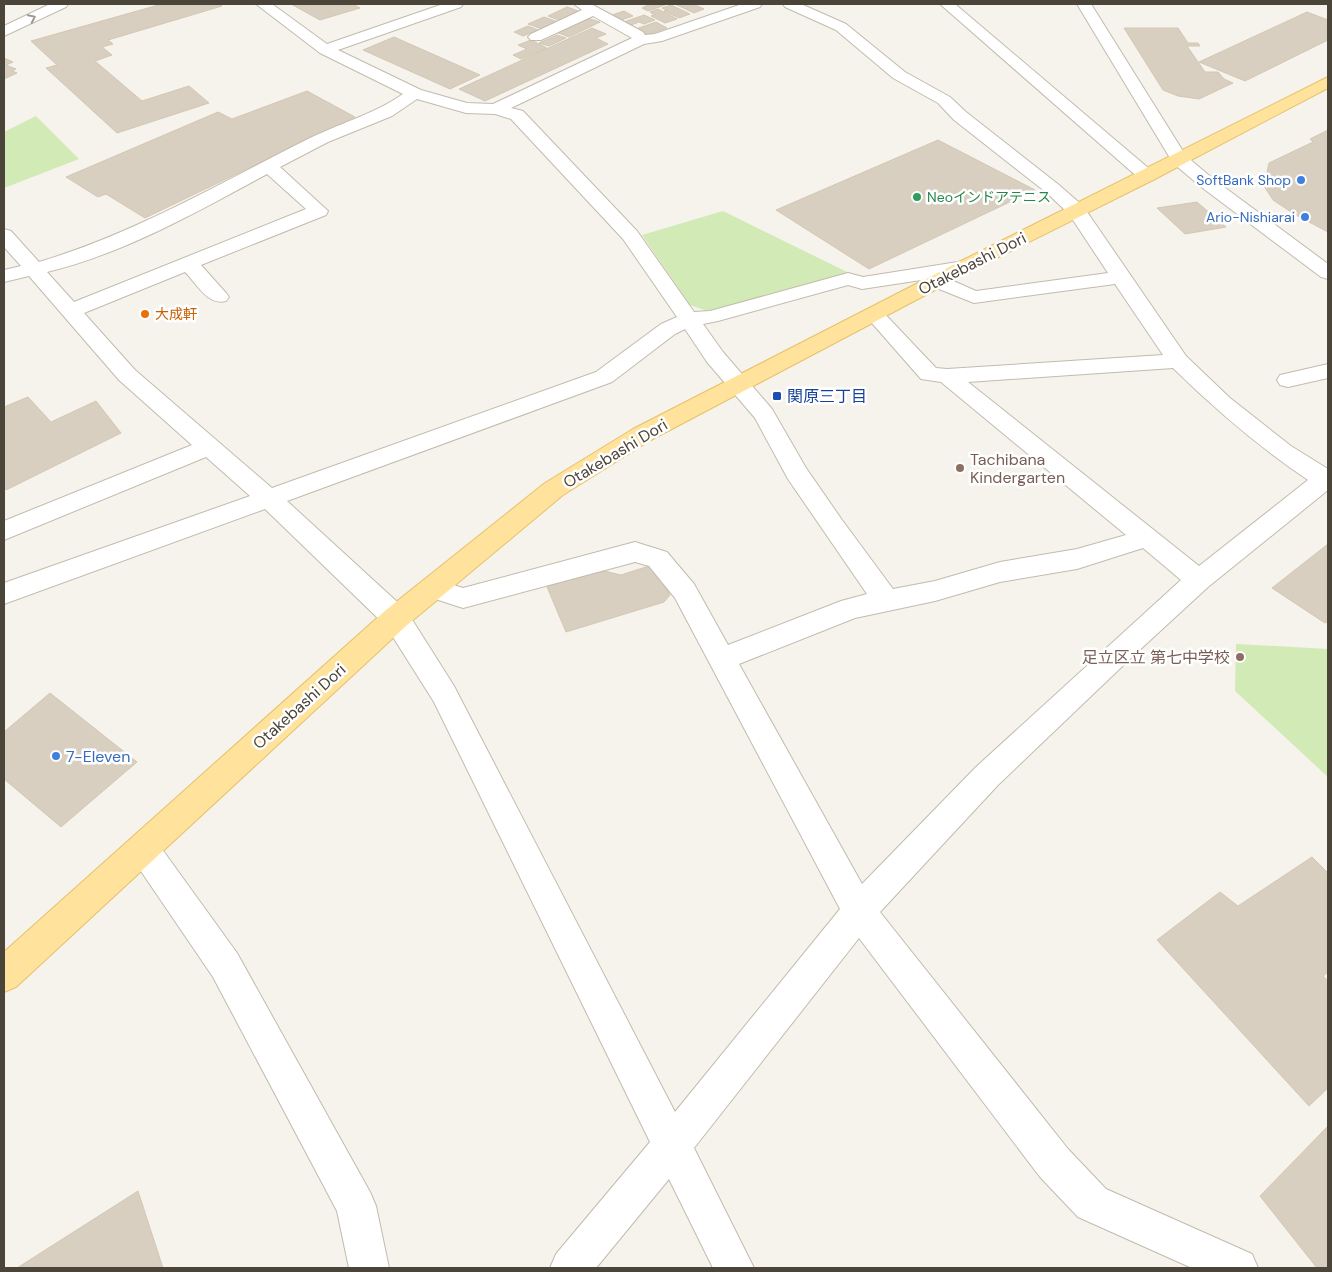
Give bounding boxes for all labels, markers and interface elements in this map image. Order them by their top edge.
one-way arrow [27,14,36,24]
place label: SoftBank Shop [1196,171,1291,189]
marker: SoftBank Shop [1295,174,1307,186]
place label: Neoインドアテニス [927,188,1051,206]
marker: Neoインドアテニス [911,191,923,203]
place label: Ario-Nishiarai [1206,208,1295,226]
marker: Ario-Nishiarai [1299,211,1311,223]
street label: Otakebashi Dori [915,227,1030,300]
place label: 大成軒 [155,305,197,323]
marker: 大成軒 [139,308,151,320]
place label: 関原三丁目 [787,386,867,407]
marker: 関原三丁目 [771,390,783,402]
street label: Otakebashi Dori [559,414,671,493]
place label: Tachibana Kindergarten [970,449,1065,488]
marker: Tachibana Kindergarten [954,462,966,474]
place label: 足立区立 第七中学校 [1082,647,1230,668]
marker: 足立区立 第七中学校 [1234,651,1246,663]
street label: Otakebashi Dori [248,659,350,754]
place label: 7-Eleven [66,746,130,767]
marker: 7-Eleven [50,750,62,762]

